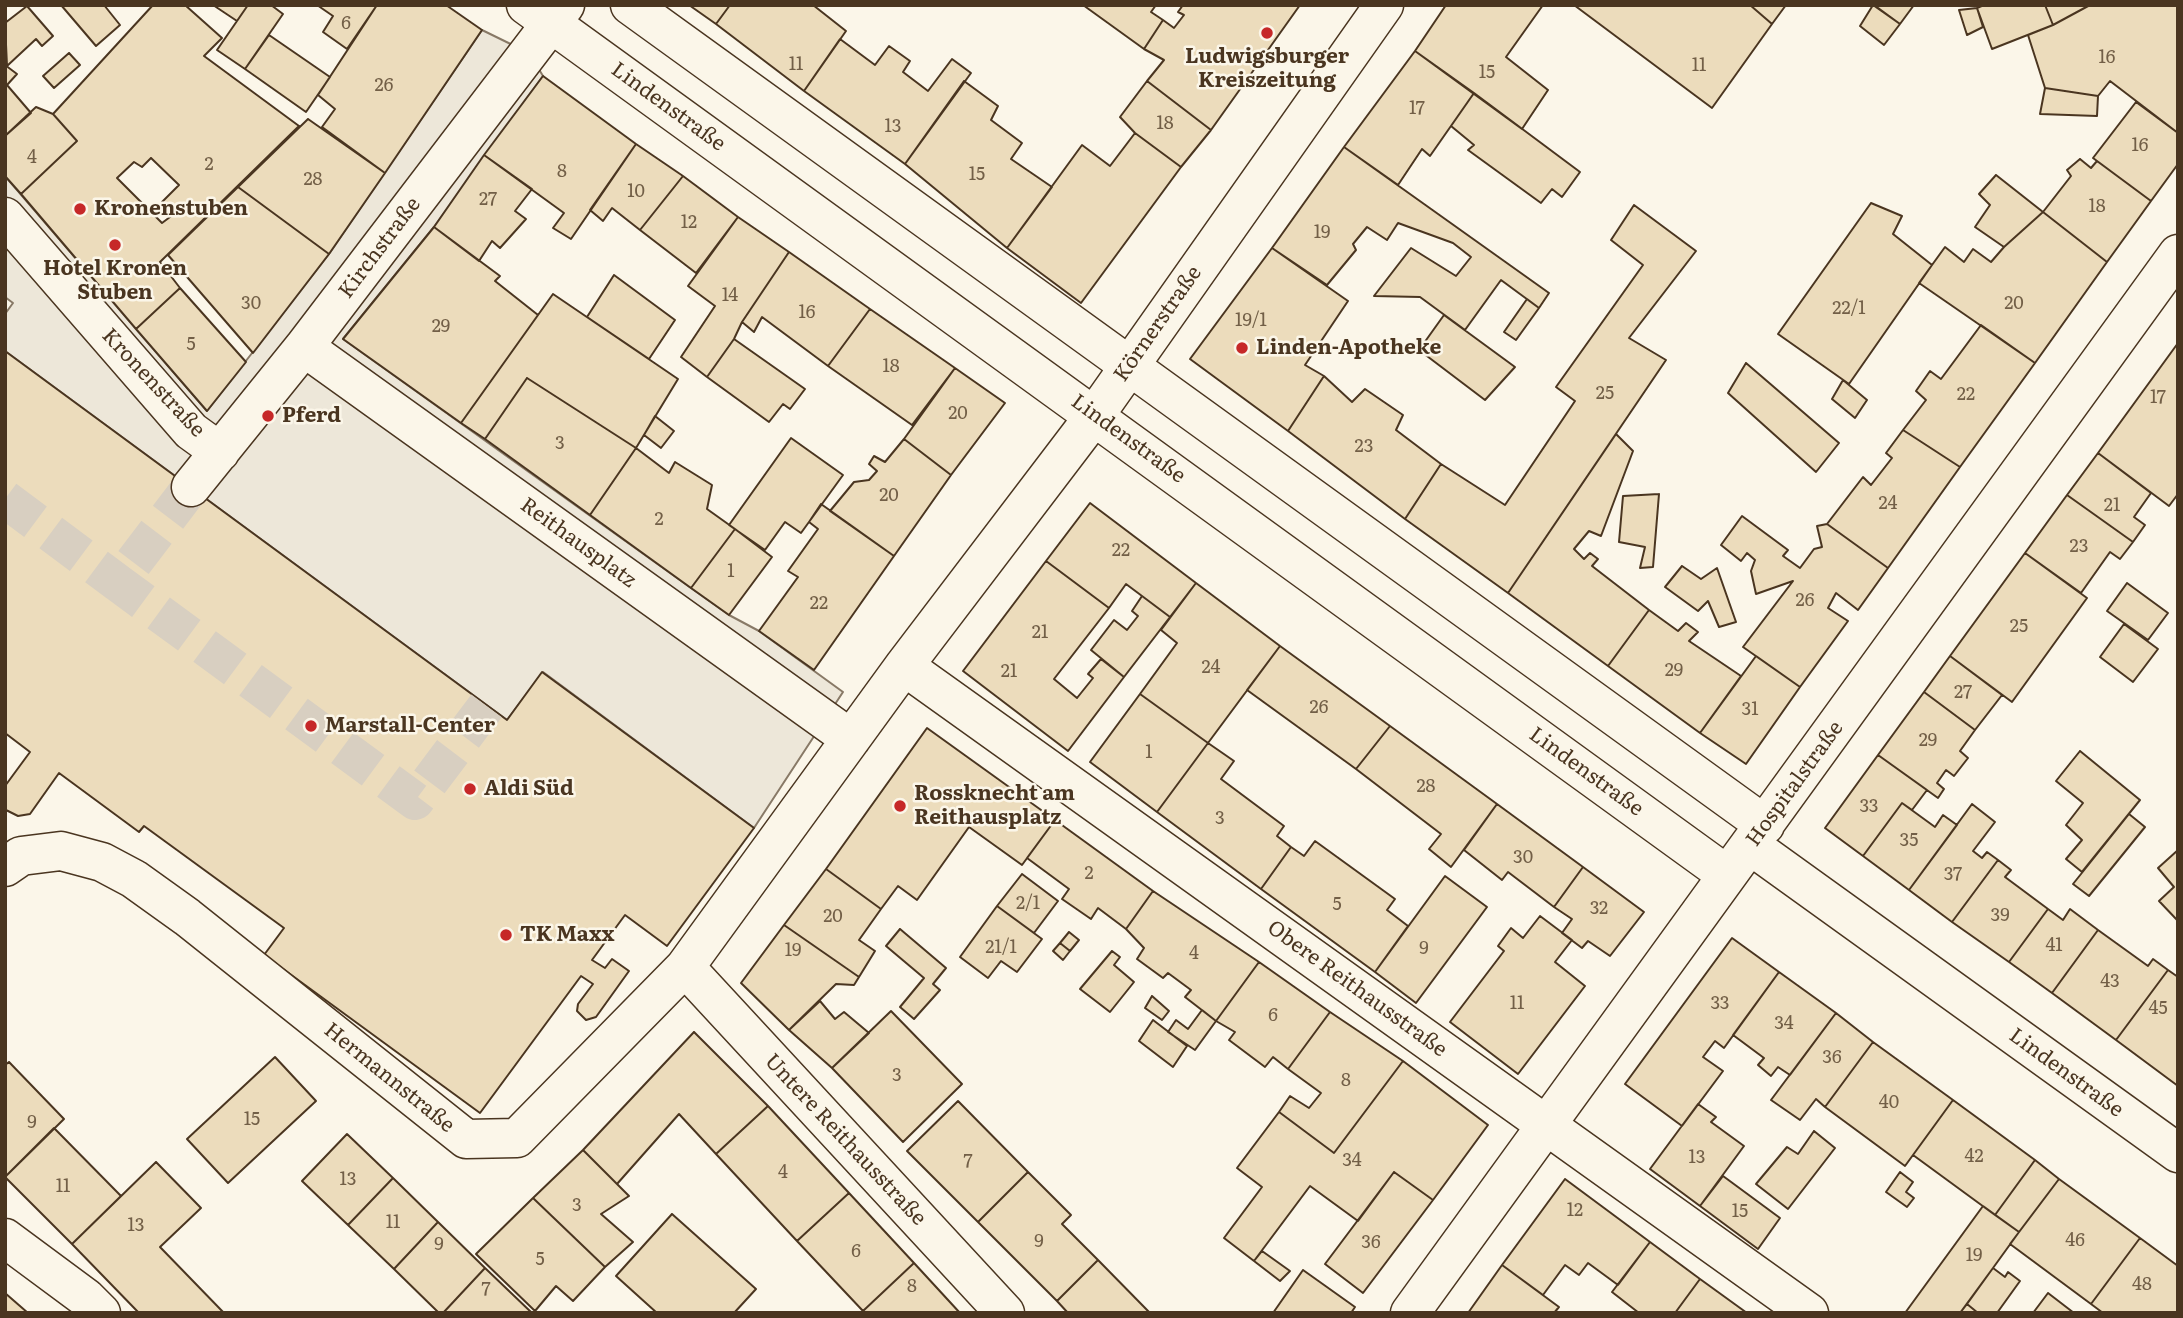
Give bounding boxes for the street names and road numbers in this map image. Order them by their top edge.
street label: Lindenstraße [606,57,730,157]
street label: Kirchstraße [334,192,426,304]
street label: Körnerstraße [1109,261,1207,387]
street label: Kronenstraße [96,323,210,443]
street label: Lindenstraße [1066,389,1190,489]
street label: Reithausplatz [515,493,641,593]
street label: Hospitalstraße [1741,717,1849,851]
street label: Lindenstraße [1524,722,1648,822]
street label: Obere Reithausstraße [1262,915,1452,1063]
street label: Hermannstraße [319,1018,459,1138]
street label: Lindenstraße [2004,1023,2128,1123]
street label: Untere Reithausstraße [759,1049,931,1231]

